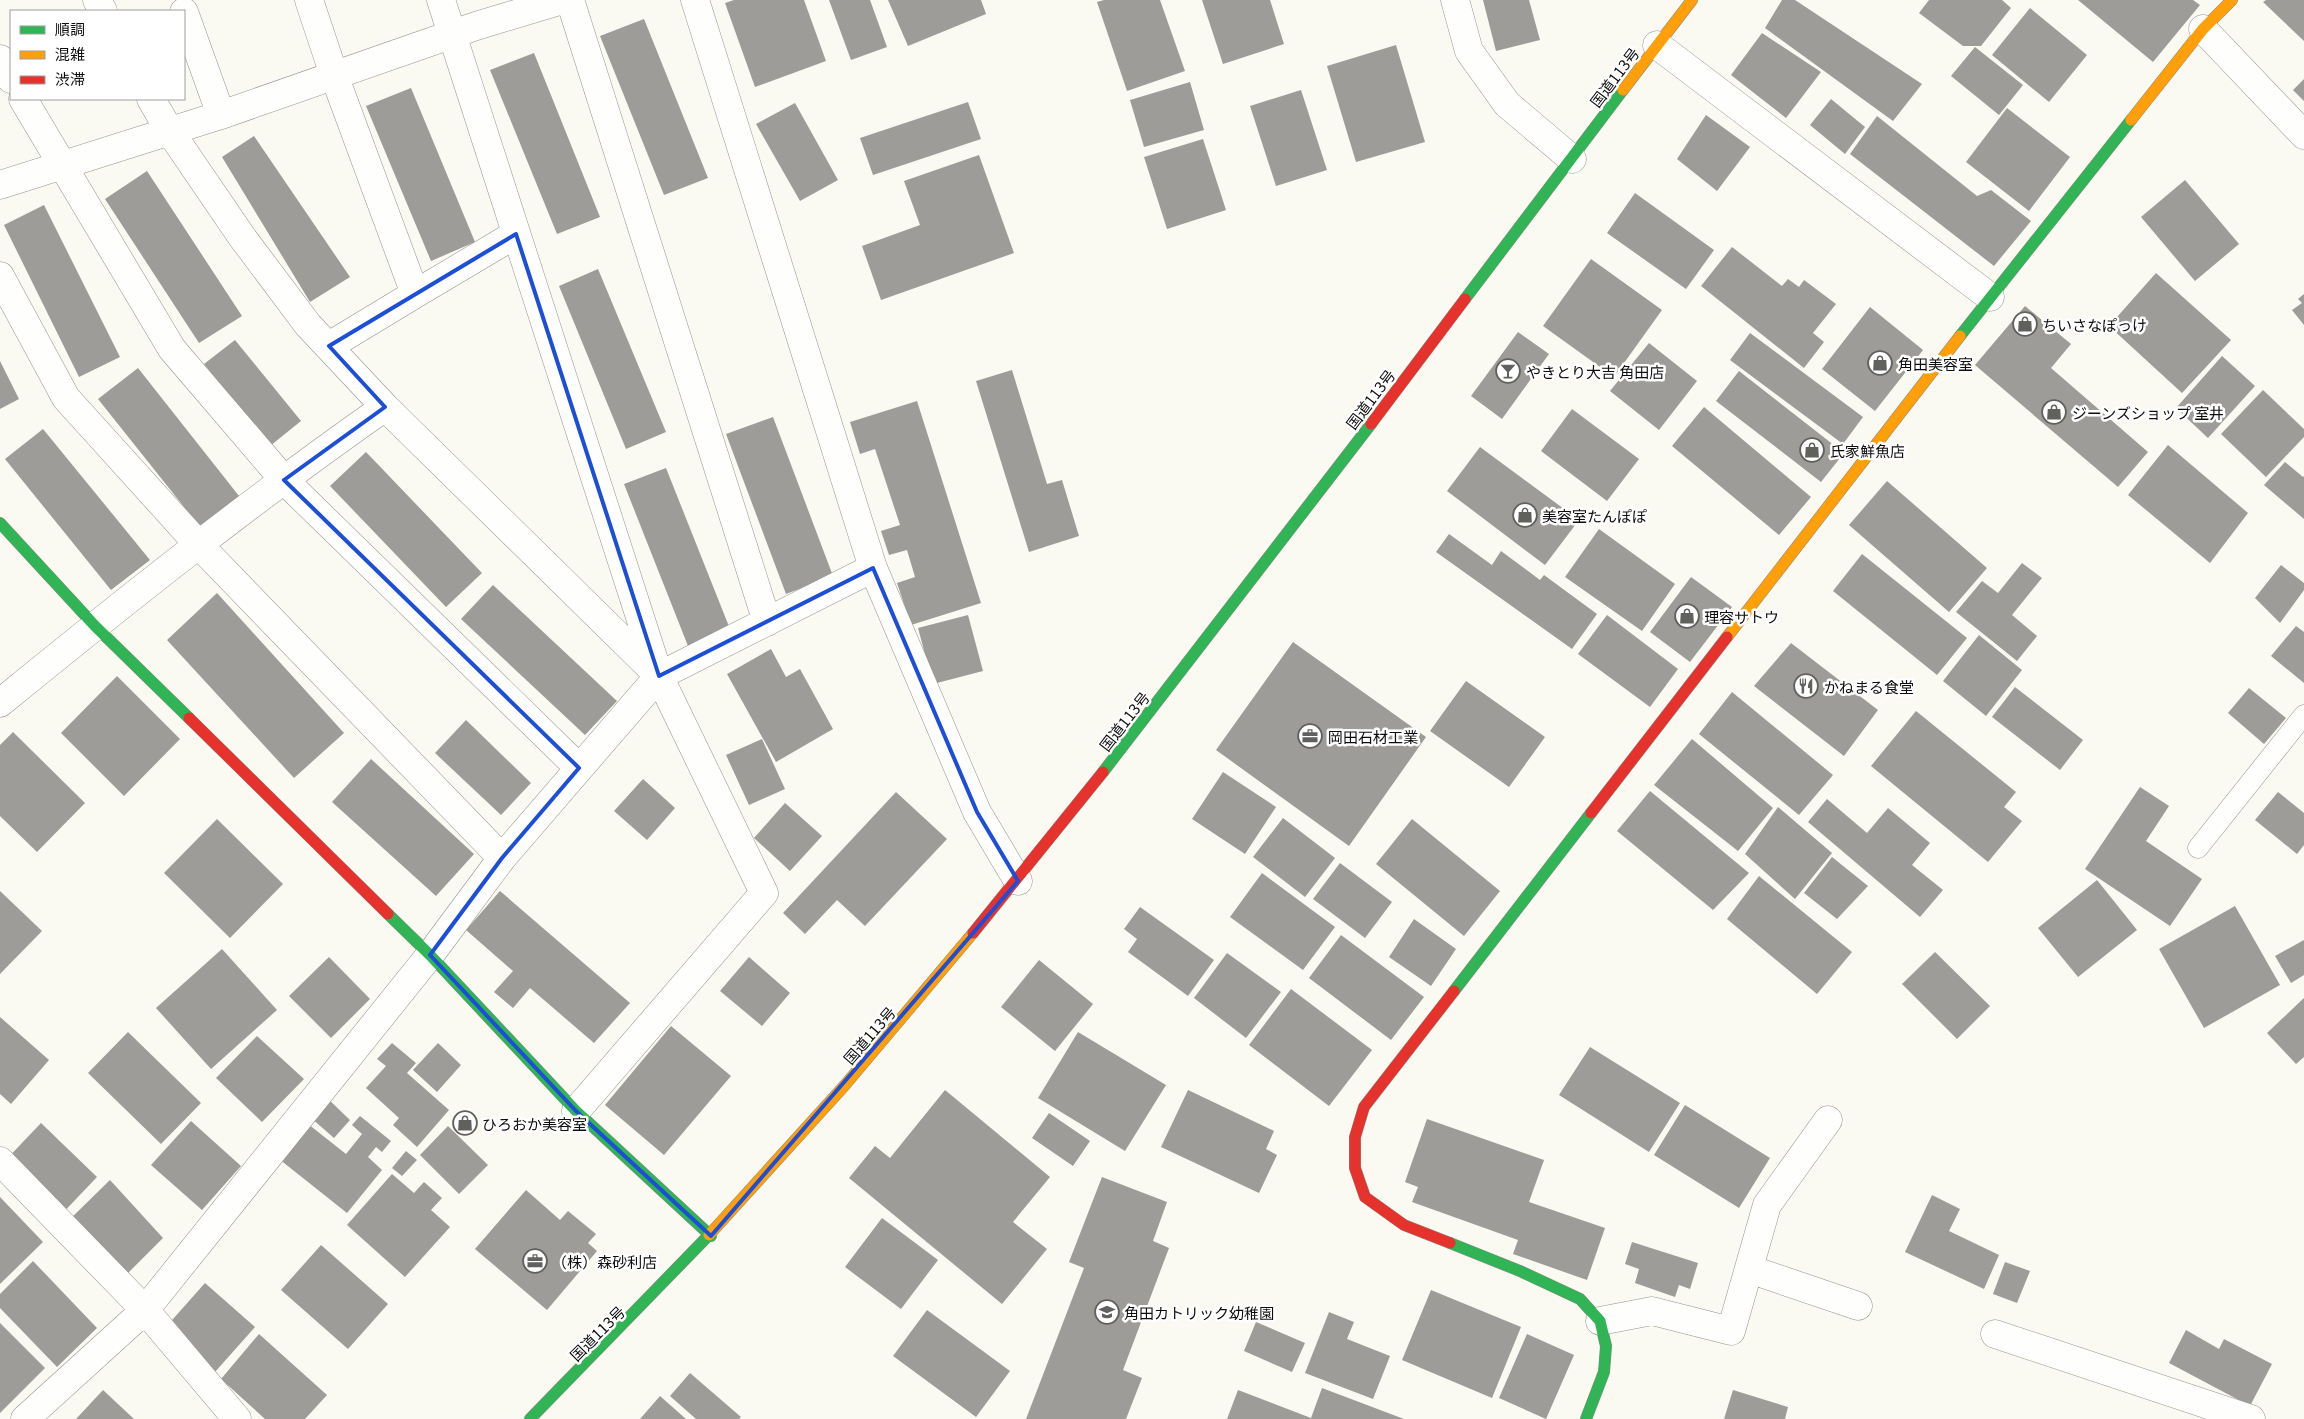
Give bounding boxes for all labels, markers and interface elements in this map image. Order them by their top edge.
legend [10,10,185,100]
text: 順調 [55,18,85,39]
text: 混雑 [55,43,85,64]
street label: 国道113号 [1585,43,1643,111]
text: 渋滞 [55,68,85,89]
shop icon: ちいさなぽっけ [2012,311,2038,337]
place label: ちいさなぽっけ [2042,314,2147,335]
shop icon: 角田美容室 [1867,350,1893,376]
place label: 角田美容室 [1898,353,1973,374]
bar icon: やきとり大吉 角田店 [1495,358,1521,384]
place label: やきとり大吉 角田店 [1526,361,1664,382]
street label: 国道113号 [1341,365,1399,433]
shop icon: ジーンズショップ 室井 [2041,399,2067,425]
place label: ジーンズショップ 室井 [2072,402,2224,423]
shop icon: 氏家鮮魚店 [1799,437,1825,463]
place label: 氏家鮮魚店 [1830,440,1905,461]
shop icon: 美容室たんぽぽ [1512,502,1538,528]
place label: 美容室たんぽぽ [1542,505,1647,526]
shop icon: 理容サトウ [1674,603,1700,629]
place label: 理容サトウ [1704,606,1779,627]
restaurant icon: かねまる食堂 [1793,673,1819,699]
place label: かねまる食堂 [1824,676,1914,697]
street label: 国道113号 [1094,687,1154,755]
office icon: 岡田石材工業 [1297,723,1323,749]
place label: 岡田石材工業 [1328,726,1418,747]
street label: 国道113号 [838,1002,900,1068]
shop icon: ひろおか美容室 [452,1110,478,1136]
place label: ひろおか美容室 [482,1113,587,1134]
office icon: （株）森砂利店 [522,1248,548,1274]
place label: （株）森砂利店 [552,1251,657,1272]
school or university icon: 角田カトリック幼稚園 [1094,1299,1120,1325]
street label: 国道113号 [565,1301,629,1365]
place label: 角田カトリック幼稚園 [1124,1302,1274,1323]

